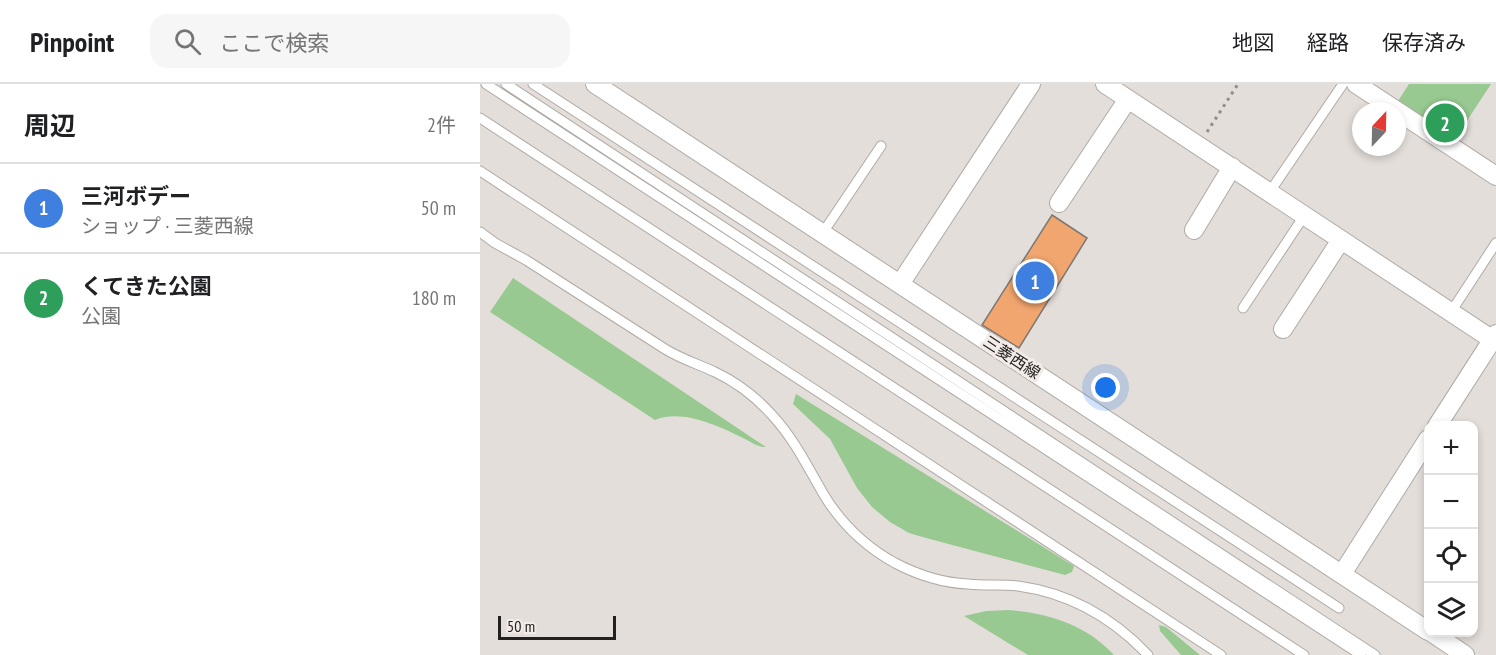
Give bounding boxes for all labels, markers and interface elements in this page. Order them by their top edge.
search box [150,14,570,68]
text: Pinpoint [30,23,114,60]
icon: search [171,25,204,58]
text: ここで検索 [219,29,329,57]
text: 地図 [1232,29,1274,56]
text: 経路 [1307,29,1349,56]
text: 保存済み [1382,29,1466,56]
pin: 2 [1426,100,1464,146]
north arrow [1352,102,1406,156]
text: 周辺 [24,109,76,142]
text: 2件 [427,112,456,138]
text: 三河ボデー [81,182,191,210]
text: 1 [39,195,48,221]
text: 50 m [421,195,456,221]
text: ショップ · 三菱西線 [81,213,254,239]
pin: 1 [1016,258,1054,304]
text: くてきた公園 [81,272,212,300]
text: 2 [39,285,48,311]
text: 180 m [412,285,456,311]
text: 公園 [81,303,121,329]
street label: 三菱西線 [980,331,1044,383]
your location [1091,373,1120,402]
map controls [1424,421,1478,637]
button: + [1424,421,1478,475]
button: − [1424,475,1478,529]
button: locate [1424,529,1478,583]
button: layers [1424,583,1478,637]
scale bar [498,613,616,640]
text: 50 m [507,616,535,636]

